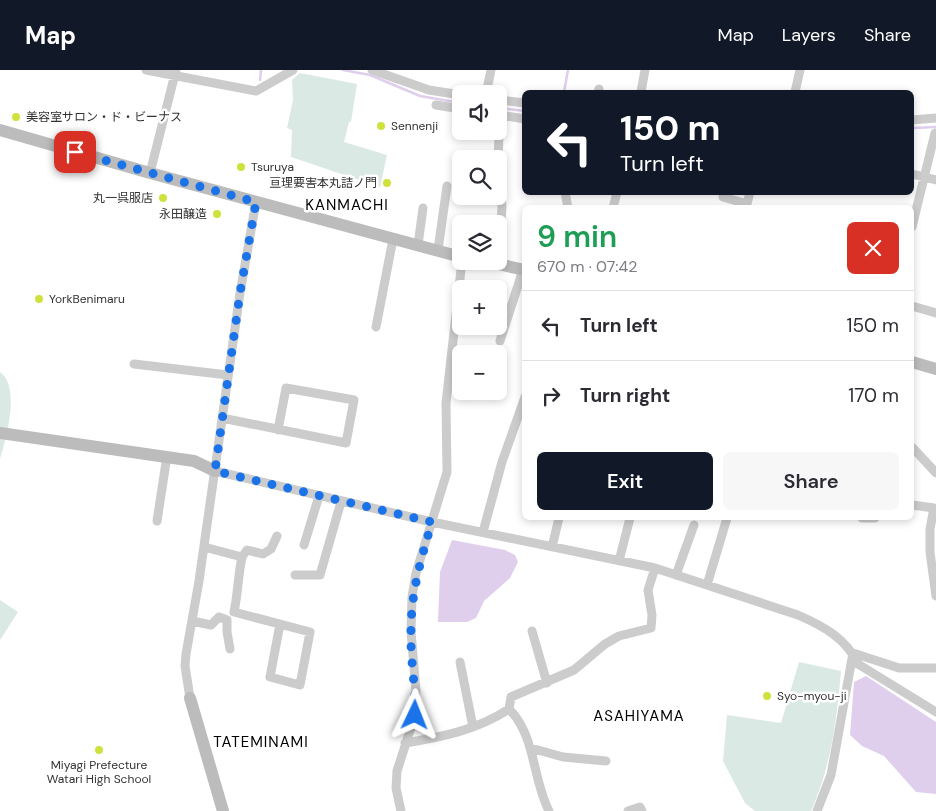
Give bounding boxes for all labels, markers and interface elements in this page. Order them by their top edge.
text: Map [25,20,76,51]
text: Map [718,23,754,47]
text: Layers [782,23,836,47]
text: Share [864,23,911,47]
map controls [452,85,507,400]
button: sound [452,85,507,140]
text: 150 m [620,105,720,151]
place label: 美容室サロン・ド・ビーナス [26,109,182,125]
icon: left [537,110,602,175]
marker: 美容室サロン・ド・ビーナス [10,111,22,123]
place label: Sennenji [391,118,438,134]
marker: Sennenji [375,120,387,132]
pin [54,131,96,173]
icon: arrive [61,138,89,166]
text: Turn left [620,149,704,178]
button: search [452,150,507,205]
place label: Tsuruya [251,159,294,175]
marker: Tsuruya [235,161,247,173]
place label: 亘理要害本丸詰ノ門 [269,175,377,191]
marker: 亘理要害本丸詰ノ門 [381,177,393,189]
place label: 丸一呉服店 [93,190,153,206]
marker: 丸一呉服店 [157,192,169,204]
district label: KANMACHI [305,195,389,215]
place label: 永田醸造 [159,206,207,222]
marker: 永田醸造 [211,208,223,220]
button: layers [452,215,507,270]
text: 9 min [537,217,617,256]
button: close [847,222,899,274]
text: 670 m · 07:42 [537,256,638,277]
button: + [452,280,507,335]
place label: YorkBenimaru [49,291,125,307]
marker: YorkBenimaru [33,293,45,305]
icon: left [537,312,565,340]
text: Turn left [580,313,658,338]
text: 150 m [847,313,899,338]
button: − [452,345,507,400]
icon: right [537,382,565,410]
text: Turn right [580,383,670,408]
text: 170 m [848,383,899,408]
button: Exit [537,452,713,510]
button: Share [723,452,899,510]
position arrow [388,688,440,740]
place label: Syo-myou-ji [777,688,847,704]
marker: Syo-myou-ji [761,690,773,702]
district label: ASAHIYAMA [593,706,685,726]
district label: TATEMINAMI [213,732,309,752]
marker: Miyagi Prefecture Watari High School [93,744,105,756]
place label: Miyagi Prefecture Watari High School [47,757,151,787]

